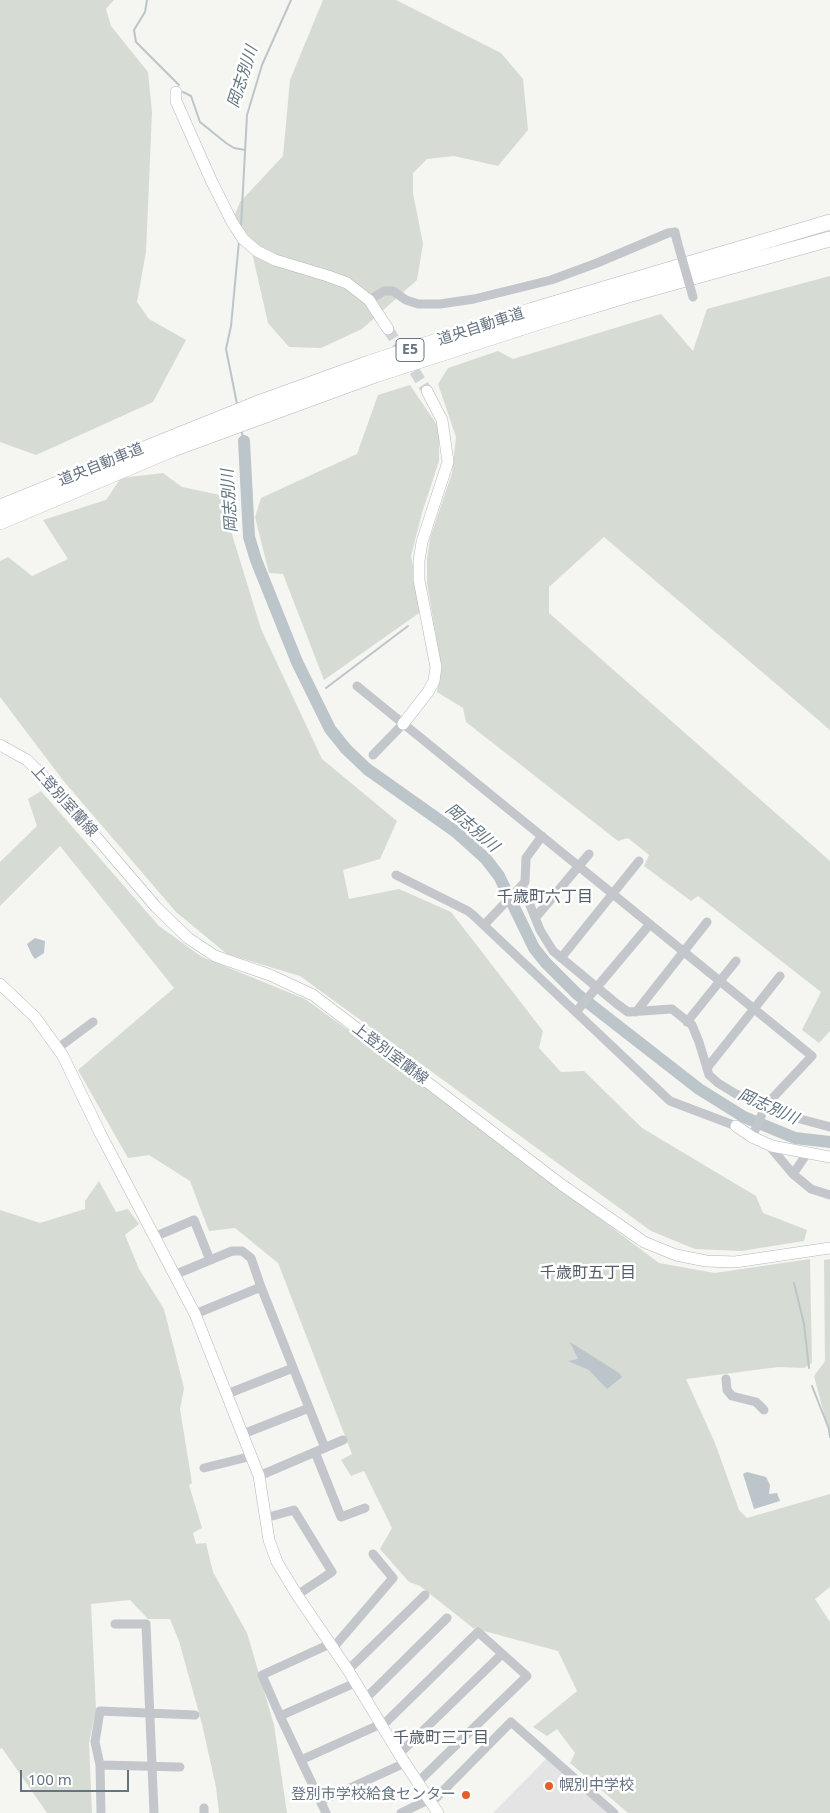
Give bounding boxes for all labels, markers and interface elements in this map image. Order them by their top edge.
water label: 岡志別川 [224,44,262,110]
street label: 道央自動車道 [435,305,527,349]
road number: E5 [396,338,424,362]
street label: 道央自動車道 [56,440,146,490]
water label: 岡志別川 [218,468,242,534]
street label: 上登別室蘭線 [27,762,101,840]
water label: 岡志別川 [442,800,502,856]
district label: 千歳町六丁目 [497,887,593,907]
street label: 上登別室蘭線 [349,1020,431,1088]
water label: 岡志別川 [735,1085,801,1129]
district label: 千歳町五丁目 [540,1263,636,1283]
district label: 千歳町三丁目 [393,1728,489,1748]
scale bar [22,1760,131,1792]
text: 100 m [28,1769,72,1789]
place label: 幌別中学校 [559,1777,634,1795]
marker: 幌別中学校 [543,1780,555,1792]
place label: 登別市学校給食センター [291,1786,456,1804]
marker: 登別市学校給食センター [460,1789,472,1801]

